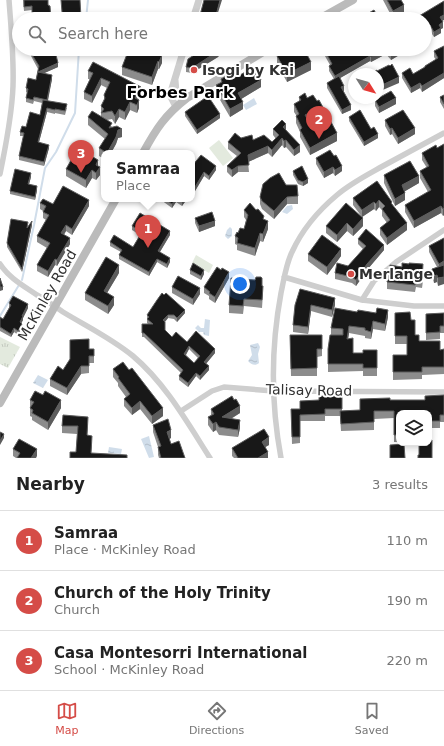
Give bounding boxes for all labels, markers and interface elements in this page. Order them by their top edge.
search box [12,12,432,56]
icon: search [26,23,48,45]
text: Search here [58,25,148,43]
place label: Isogi by Kai [202,62,294,78]
marker: Isogi by Kai [189,65,199,75]
north arrow [348,68,384,104]
district label: Forbes Park [126,83,234,102]
pin: 2 [306,106,332,139]
pin: 3 [68,140,94,173]
popup [101,150,195,202]
text: Samraa [116,160,180,178]
text: Place [116,178,150,193]
pin: 1 [135,215,161,248]
street label: McKinley Road [15,247,79,343]
place label: Merlange [359,266,433,282]
marker: Merlange [346,269,356,279]
your location [230,274,250,294]
street label: Talisay Road [265,381,352,399]
map controls [396,410,432,446]
button: layers [396,410,432,446]
text: Nearby [16,474,85,494]
text: 3 results [372,477,428,492]
text: Samraa [54,524,118,542]
text: 1 [24,533,34,548]
text: 110 m [386,533,428,548]
text: Place · McKinley Road [54,542,196,557]
text: Church of the Holy Trinity [54,584,271,602]
text: 2 [24,593,34,608]
text: 190 m [386,593,428,608]
text: Church [54,602,100,617]
text: Casa Montesorri International [54,644,307,662]
text: 3 [24,653,34,668]
text: 220 m [386,653,428,668]
text: School · McKinley Road [54,662,204,677]
tab: Map [55,700,78,737]
tab: Directions [189,700,244,737]
tab: Saved [355,700,389,737]

